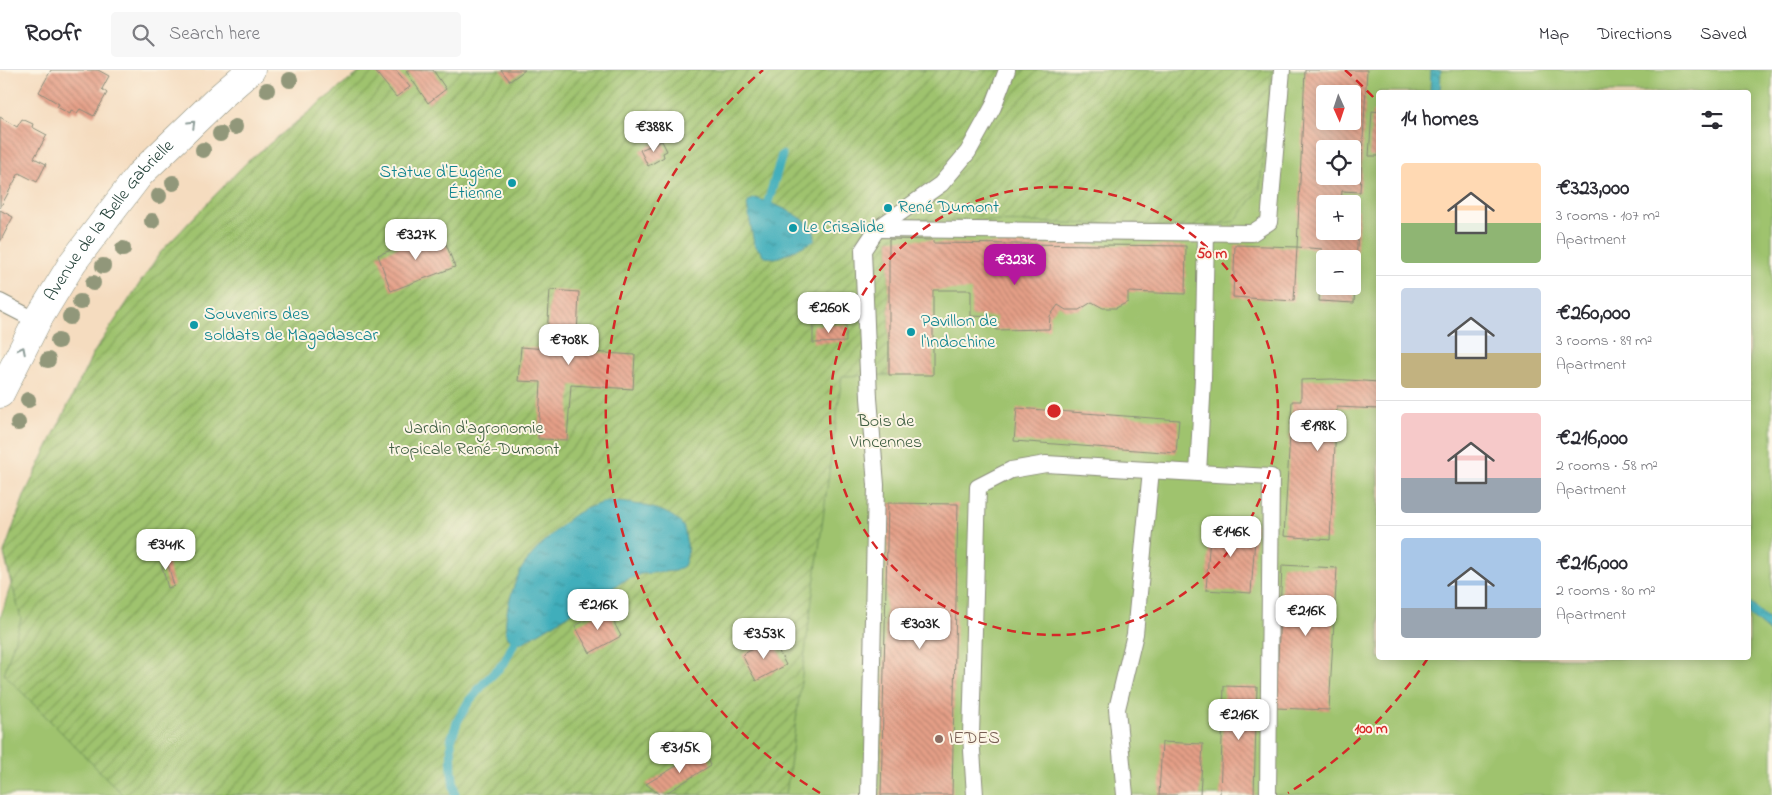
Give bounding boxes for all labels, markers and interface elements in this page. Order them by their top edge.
search box [111,12,461,57]
text: Roofr [25,17,81,52]
icon: search [129,21,157,49]
text: Search here [169,21,260,48]
text: Map [1539,22,1569,48]
text: Directions [1597,22,1672,48]
text: Saved [1700,22,1747,48]
north arrow [1316,85,1361,130]
map controls [1316,85,1361,295]
text: 14 homes [1401,105,1479,135]
icon: filters [1698,106,1726,134]
pin: €388K [619,111,689,153]
text: €388K [635,115,673,139]
one-way arrow [186,121,195,130]
street label: Avenue de la Belle Gabrielle [39,134,181,307]
button: locate [1316,140,1361,185]
place label: Statue d'Eugène Étienne [380,160,503,207]
text: €323,000 [1556,174,1629,204]
marker: Statue d'Eugène Étienne [506,177,518,189]
icon: home [1441,183,1501,243]
place label: René Dumont [898,195,999,221]
button: + [1316,195,1361,240]
marker: René Dumont [882,202,894,214]
text: 3 rooms · 107 m² [1556,204,1660,228]
place label: Le Crisalide [803,215,885,241]
pin: €327K [381,218,451,261]
marker: Le Crisalide [787,222,799,234]
text: €327K [396,223,436,247]
text: Apartment [1556,228,1626,252]
text: 50 m [1197,243,1228,265]
pin: €323K [980,244,1050,286]
text: €323K [995,248,1035,272]
button: − [1316,250,1361,295]
pin: €260K [794,292,864,334]
text: €260K [809,296,849,320]
text: €260,000 [1556,299,1630,329]
place label: Souvenirs des soldats de Magadascar [204,302,378,350]
icon: home [1441,308,1501,368]
place label: Pavillon de l'Indochine [921,309,998,356]
marker: Souvenirs des soldats de Magadascar [188,319,200,331]
pin: €708K [534,324,604,366]
marker: Pavillon de l'Indochine [905,326,917,338]
text: €708K [550,328,588,352]
text: 3 rooms · 89 m² [1556,329,1652,353]
one-way arrow [16,347,26,356]
text: Apartment [1556,353,1626,377]
centre of rings [1045,402,1063,420]
park label: Bois de Vincennes [849,409,922,456]
pin: €198K [1283,410,1353,452]
text: €198K [1301,414,1335,438]
park label: Jardin d'agronomie tropicale René-Dumont [389,416,559,463]
text: €216,000 [1556,424,1628,454]
icon: home [1441,433,1501,493]
text: 2 rooms · 58 m² [1556,454,1658,478]
text: Apartment [1556,478,1626,502]
pin: €146K [1196,516,1266,558]
text: €146K [1212,520,1250,544]
pin: €341K [131,528,201,571]
text: €341K [147,533,185,557]
text: €216,000 [1556,549,1628,579]
icon: home [1441,558,1501,618]
text: 2 rooms · 80 m² [1556,579,1656,603]
pin: €216K [563,588,633,631]
text: €216K [579,593,618,617]
pin: €216K [1271,594,1341,637]
text: €216K [1287,599,1326,623]
text: Apartment [1556,603,1626,627]
pin: €303K [885,608,955,650]
text: €303K [900,612,940,636]
pin: €353K [729,618,799,660]
text: €353K [743,622,785,646]
pin: €216K [1204,698,1274,741]
text: €216K [1220,703,1259,727]
text: 100 m [1354,718,1388,740]
place label: IEDES [949,726,1000,752]
pin: €315K [645,732,715,774]
marker: IEDES [933,733,945,745]
text: €315K [660,736,700,760]

